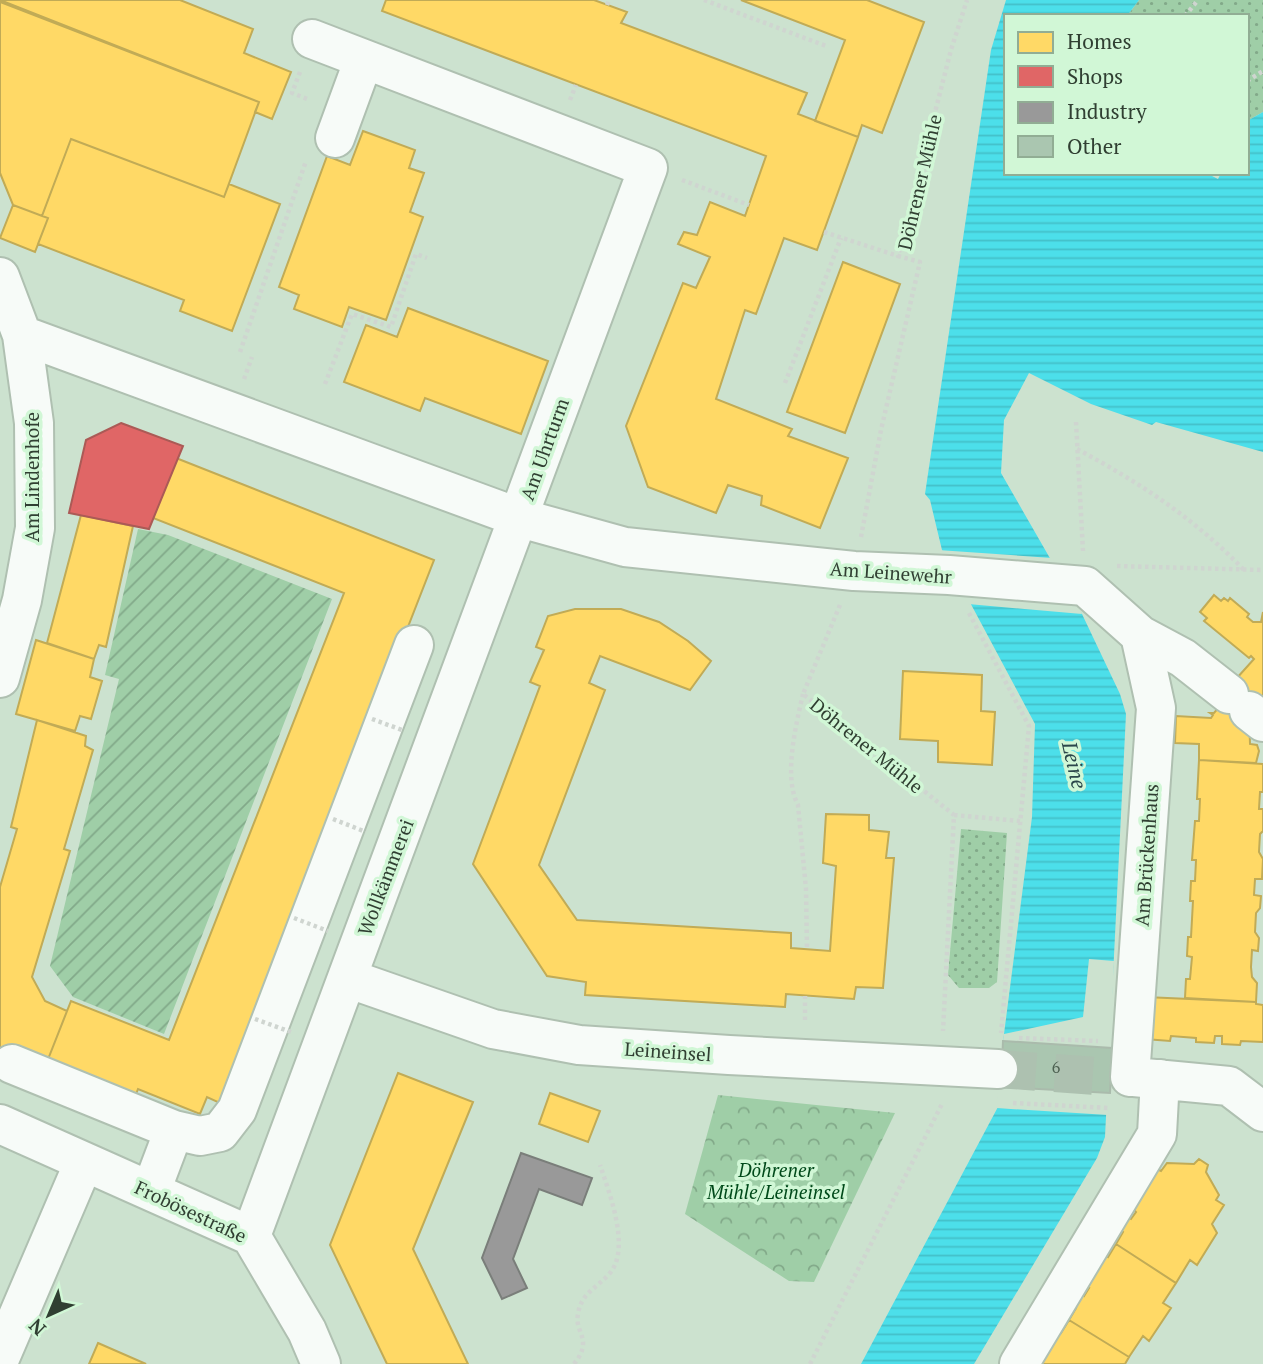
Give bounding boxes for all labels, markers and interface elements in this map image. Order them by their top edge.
legend [1004,14,1249,175]
text: Homes [1067,27,1132,55]
text: Shops [1067,62,1123,90]
text: Industry [1067,97,1147,125]
street label: Döhrener Mühle [891,112,947,252]
text: Other [1067,132,1121,160]
street label: Am Uhrturm [514,394,574,503]
street label: Am Lindenhofe [19,412,44,542]
street label: Am Leinewehr [829,555,953,589]
street label: Döhrener Mühle [805,692,929,798]
water label: Leine [1056,738,1094,792]
street label: Am Brückenhaus [1129,783,1163,927]
street label: Wollkämmerei [351,815,419,939]
street label: Leineinsel [624,1035,712,1067]
house number: 6 [1052,1056,1061,1078]
park label: Döhrener Mühle/Leineinsel [706,1157,846,1204]
street label: Frobösestraße [131,1174,251,1248]
north arrow [14,1280,84,1350]
text: N [23,1313,51,1342]

